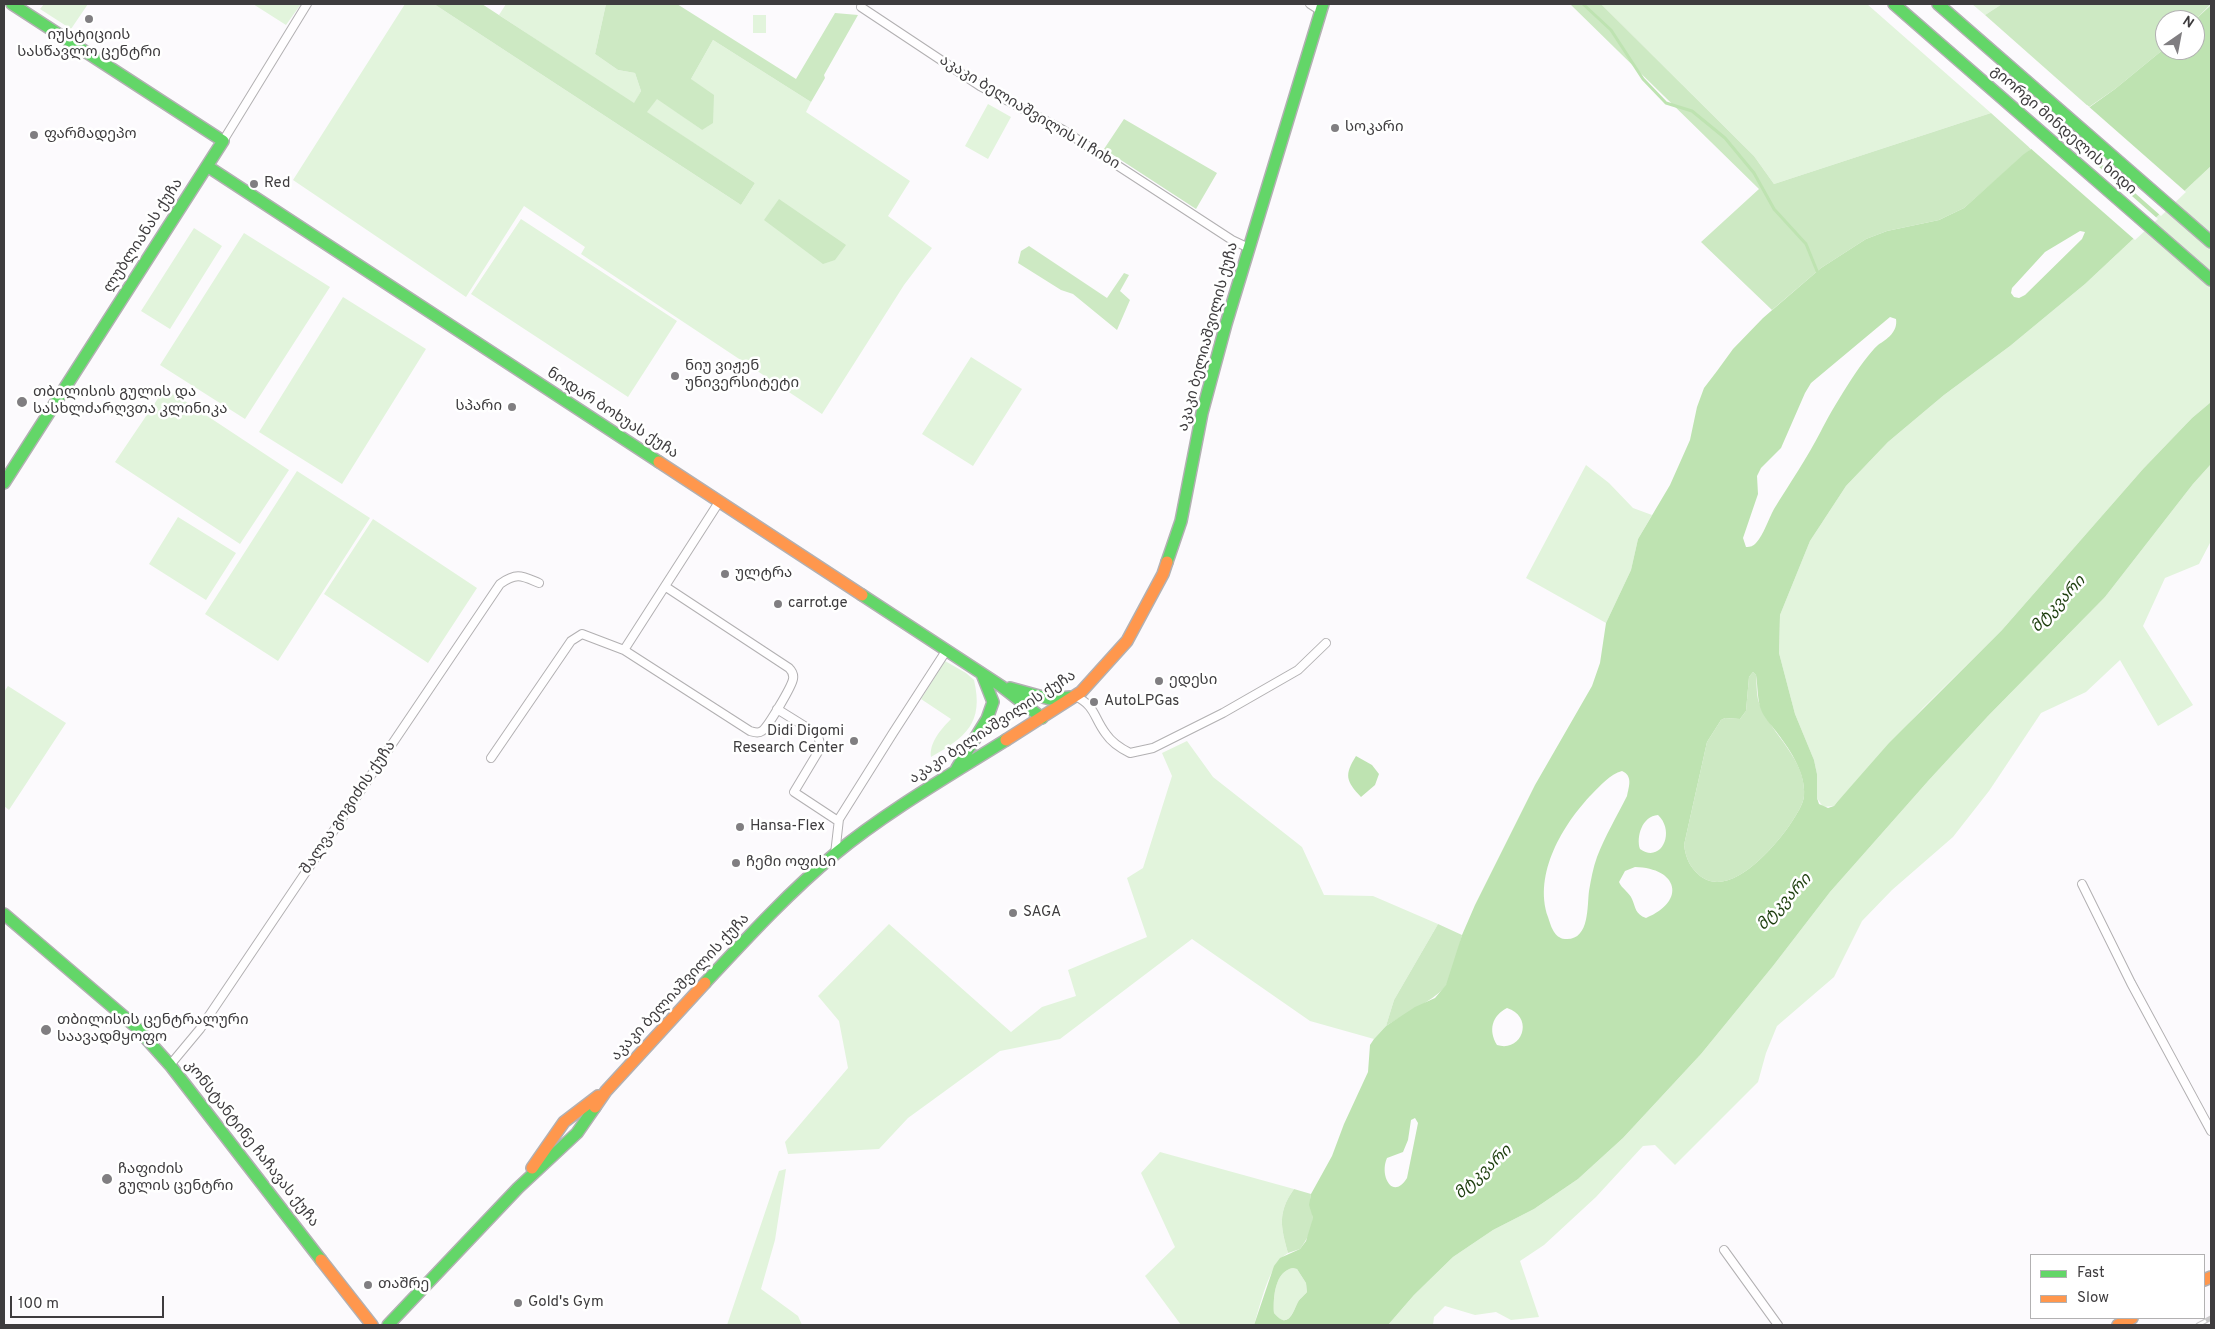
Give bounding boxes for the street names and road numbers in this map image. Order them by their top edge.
street label: აკაკი ბელიაშვილის II ჩიხი [936,52,1122,174]
street label: გიორგი მინდელის ხიდი [1986,63,2140,199]
street label: ლუბლიანას ქუჩა [100,176,188,296]
street label: აკაკი ბელიაშვილის ქუჩა [1175,240,1243,434]
street label: ნოდარ ბოხუას ქუჩა [543,365,681,463]
street label: აკაკი ბელიაშვილის ქუჩა [906,667,1080,789]
street label: შალვა გოგიძის ქუჩა [298,738,400,878]
street label: აკაკი ბელიაშვილის ქუჩა [608,911,754,1065]
street label: კონსტანტინე ჩაჩავას ქუჩა [180,1057,322,1231]

